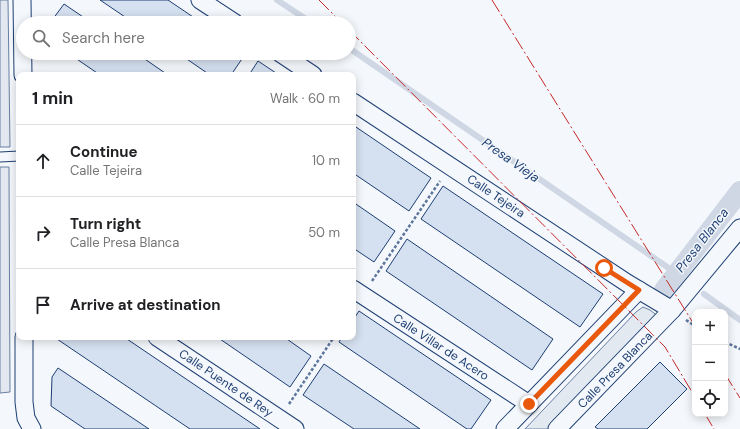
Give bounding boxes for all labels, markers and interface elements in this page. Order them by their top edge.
search box [16,16,356,60]
icon: search [30,27,52,49]
text: Search here [62,28,145,48]
text: 1 min [32,87,73,109]
text: Walk · 60 m [270,90,340,107]
water label: Presa Vieja [479,134,543,186]
text: Continue [70,142,138,162]
icon: ahead [32,150,54,172]
text: 10 m [312,152,340,169]
text: Calle Tejeira [70,162,142,179]
street label: Calle Tejeira [464,171,528,221]
water label: Presa Blanca [672,204,732,276]
text: Turn right [70,214,141,234]
icon: right [32,222,54,244]
text: 50 m [308,224,340,241]
text: Calle Presa Blanca [70,234,179,251]
route start [595,259,613,277]
icon: arrive [32,294,54,316]
text: Arrive at destination [70,295,221,315]
map controls [692,309,728,417]
button: + [692,309,728,345]
street label: Calle Villar de Acero [390,310,492,384]
street label: Calle Presa Blanca [574,328,656,412]
button: − [692,345,728,381]
street label: Calle Puente de Rey [176,346,276,421]
button: locate [692,381,728,417]
route end [520,395,538,413]

